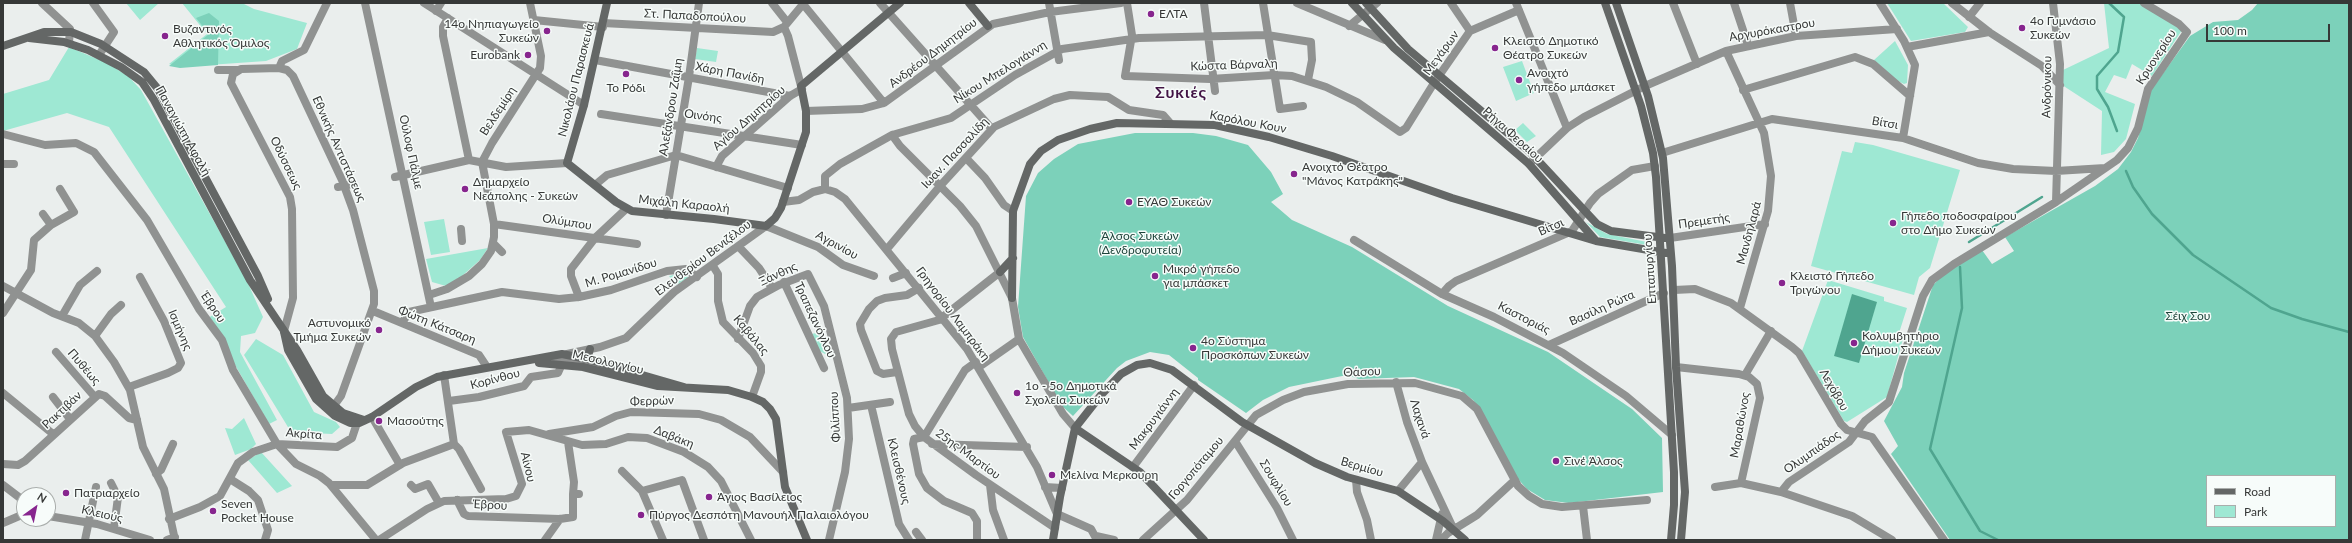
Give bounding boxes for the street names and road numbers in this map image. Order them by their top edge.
street label: Στ. Παπαδοπούλου [644,6,746,26]
street label: Ανδρέου Δημητρίου [886,15,980,91]
street label: Αργυρόκαστρου [1728,15,1816,45]
street label: Νικολάου Παρασκευά [555,22,597,138]
street label: Κρυονερίου [2133,27,2179,87]
street label: Μεγάρων [1420,28,1462,78]
street label: Νίκου Μπελογιάννη [951,38,1049,106]
street label: Κώστα Βάρναλη [1190,56,1278,74]
street label: Ανδρόνικου [2039,56,2055,118]
street label: Αλεξάνδρου Ζαΐμη [656,57,686,157]
street label: Χάρη Πανίδη [694,59,766,87]
street label: Παναγιώτη Αφαλή [152,83,214,179]
street label: Αγίου Δημητρίου [710,83,788,153]
street label: Βελδεμίρη [477,84,519,138]
street label: Εθνικής Αντιστάσεως [309,94,369,204]
street label: Ρήγα Φεραίου [1480,104,1546,166]
street label: Οινόης [683,106,723,126]
street label: Καρόλου Κουν [1208,108,1288,136]
street label: Ούλοφ Πάλμε [396,113,426,191]
street label: Βίτσι [1871,114,1899,132]
street label: Ιωαν. Πασσαλίδη [918,115,992,191]
street label: Οδύσσεως [267,134,305,192]
street label: Μιχάλη Καραολή [638,192,730,216]
street label: Μανδηλαρά [1734,200,1764,266]
street label: Πρεμετής [1677,210,1731,232]
street label: Ολύμπου [541,211,593,233]
street label: Βίτσι [1536,215,1566,239]
street label: Ελευθερίου Βενιζέλου [652,217,754,299]
street label: Αγρινίου [813,227,861,263]
street label: Επταπυργίου [1640,233,1660,305]
street label: Μ. Ρομανίδου [583,255,659,291]
street label: Ξάνθης [757,259,799,289]
street label: Γρηγορίου Λαμπράκη [913,264,993,364]
street label: Τραπεζανόγλου [791,280,839,360]
street label: Βασίλη Ρώτα [1567,287,1637,329]
street label: Έβρου [197,289,229,325]
street label: Καστοριάς [1496,299,1552,337]
street label: Φώτη Κάτσαρη [396,303,478,347]
street label: Ισμήνης [165,307,195,353]
street label: Καβάλας [730,312,772,358]
street label: Πυθέως [64,346,104,388]
street label: Μεσολογγίου [571,347,645,377]
street label: Θάσου [1343,364,1381,380]
street label: Κορίνθου [469,365,521,393]
street label: Λεχόβου [1816,367,1852,413]
street label: Μακρυγιάννη [1126,385,1182,453]
street label: Ρακτιβάν [39,388,85,432]
street label: Φιλίππου [826,391,844,443]
street label: Μαραθώνος [1727,391,1753,459]
street label: Φερρών [630,393,674,409]
street label: Λαχανά [1407,397,1433,441]
street label: Δαβάκη [652,422,696,452]
street label: Ακρίτα [285,425,323,443]
street label: 25ης Μαρτίου [933,426,1003,482]
street label: Ολυμπιάδος [1781,427,1843,477]
street label: Γοργοπόταμου [1166,434,1226,502]
street label: Κλεισθένους [884,436,914,506]
street label: Αίνου [518,451,538,483]
street label: Βερμίου [1339,454,1385,480]
street label: Σουφλίου [1256,457,1296,509]
street label: Έβρου [472,497,508,513]
street label: Κλειούς [80,502,124,526]

